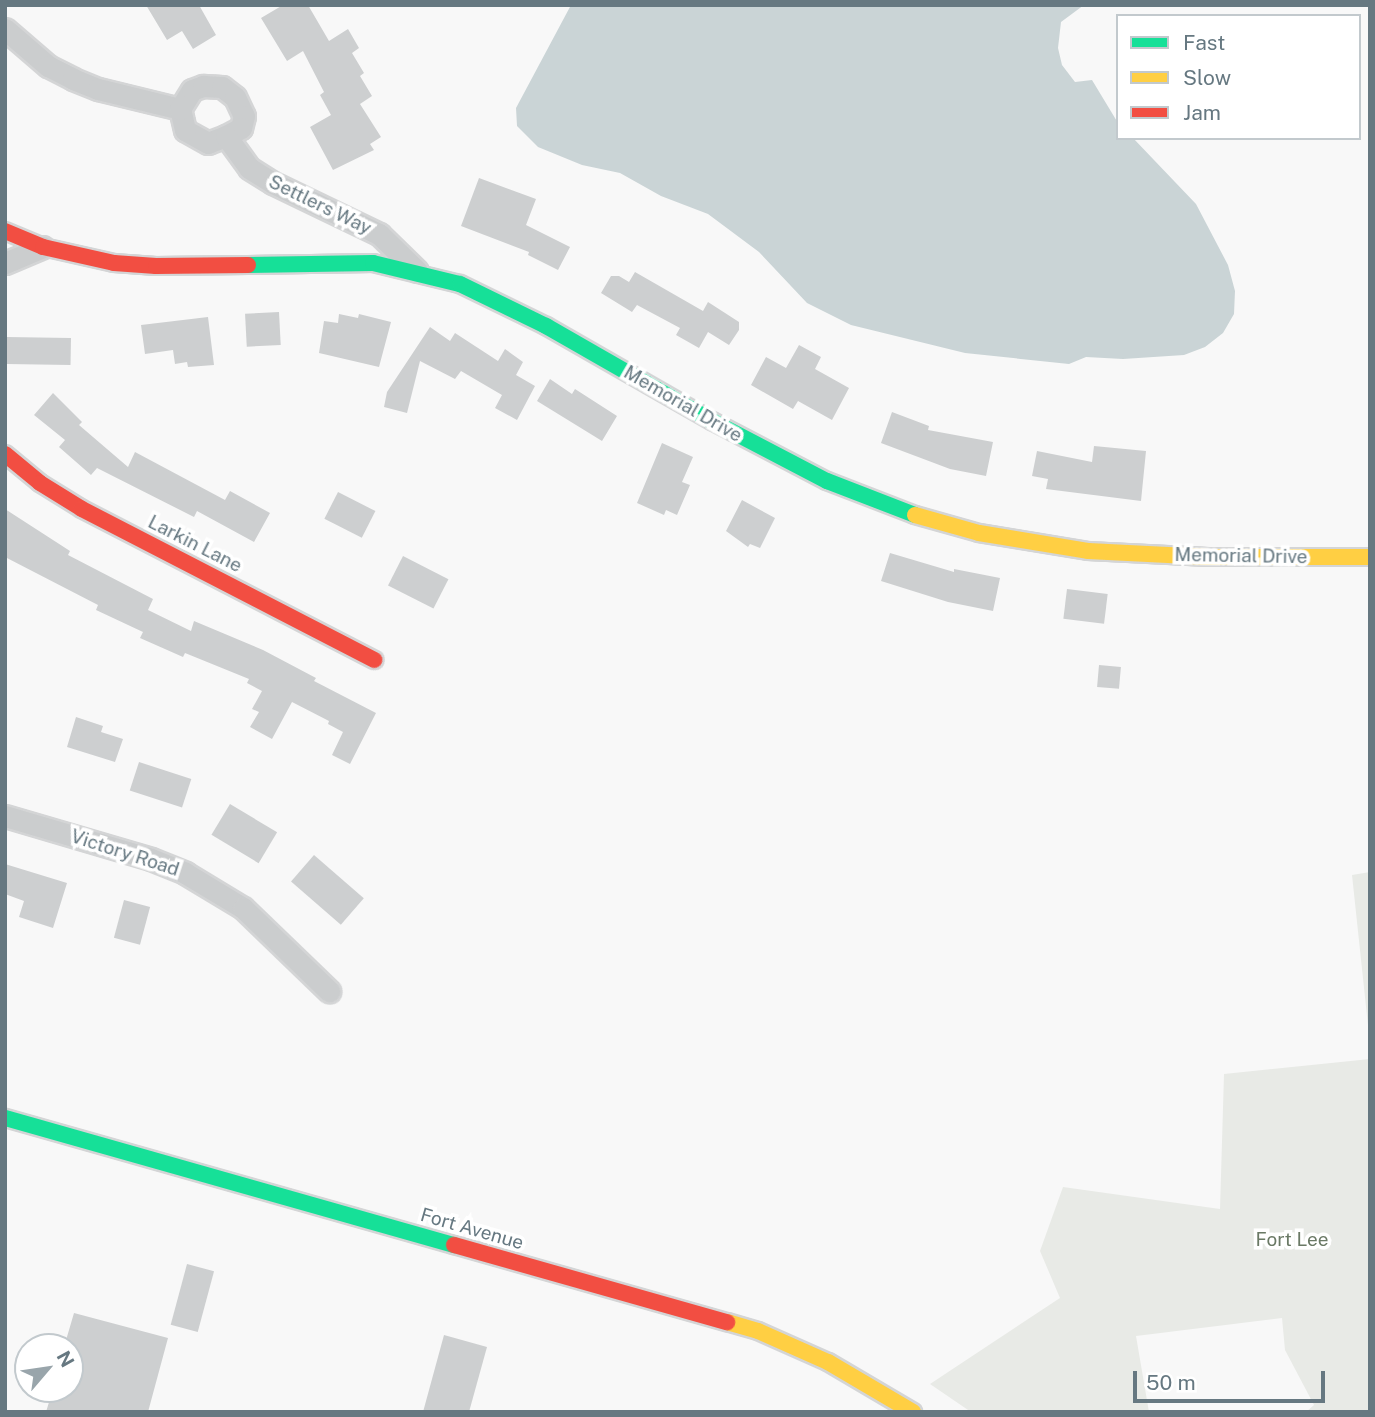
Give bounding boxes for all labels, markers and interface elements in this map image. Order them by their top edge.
legend [1116,14,1361,140]
text: Fast [1183,30,1225,55]
text: Slow [1183,65,1231,90]
text: Jam [1183,100,1221,125]
street label: Settlers Way [265,170,375,240]
street label: Memorial Drive [620,361,746,447]
street label: Larkin Lane [144,511,246,577]
street label: Memorial Drive [1174,543,1308,569]
street label: Victory Road [68,825,182,881]
street label: Fort Avenue [418,1203,526,1255]
park label: Fort Lee [1255,1229,1329,1251]
north arrow [14,1333,84,1403]
text: N [52,1347,79,1371]
scale bar [1137,1358,1330,1402]
text: 50 m [1146,1370,1196,1395]

